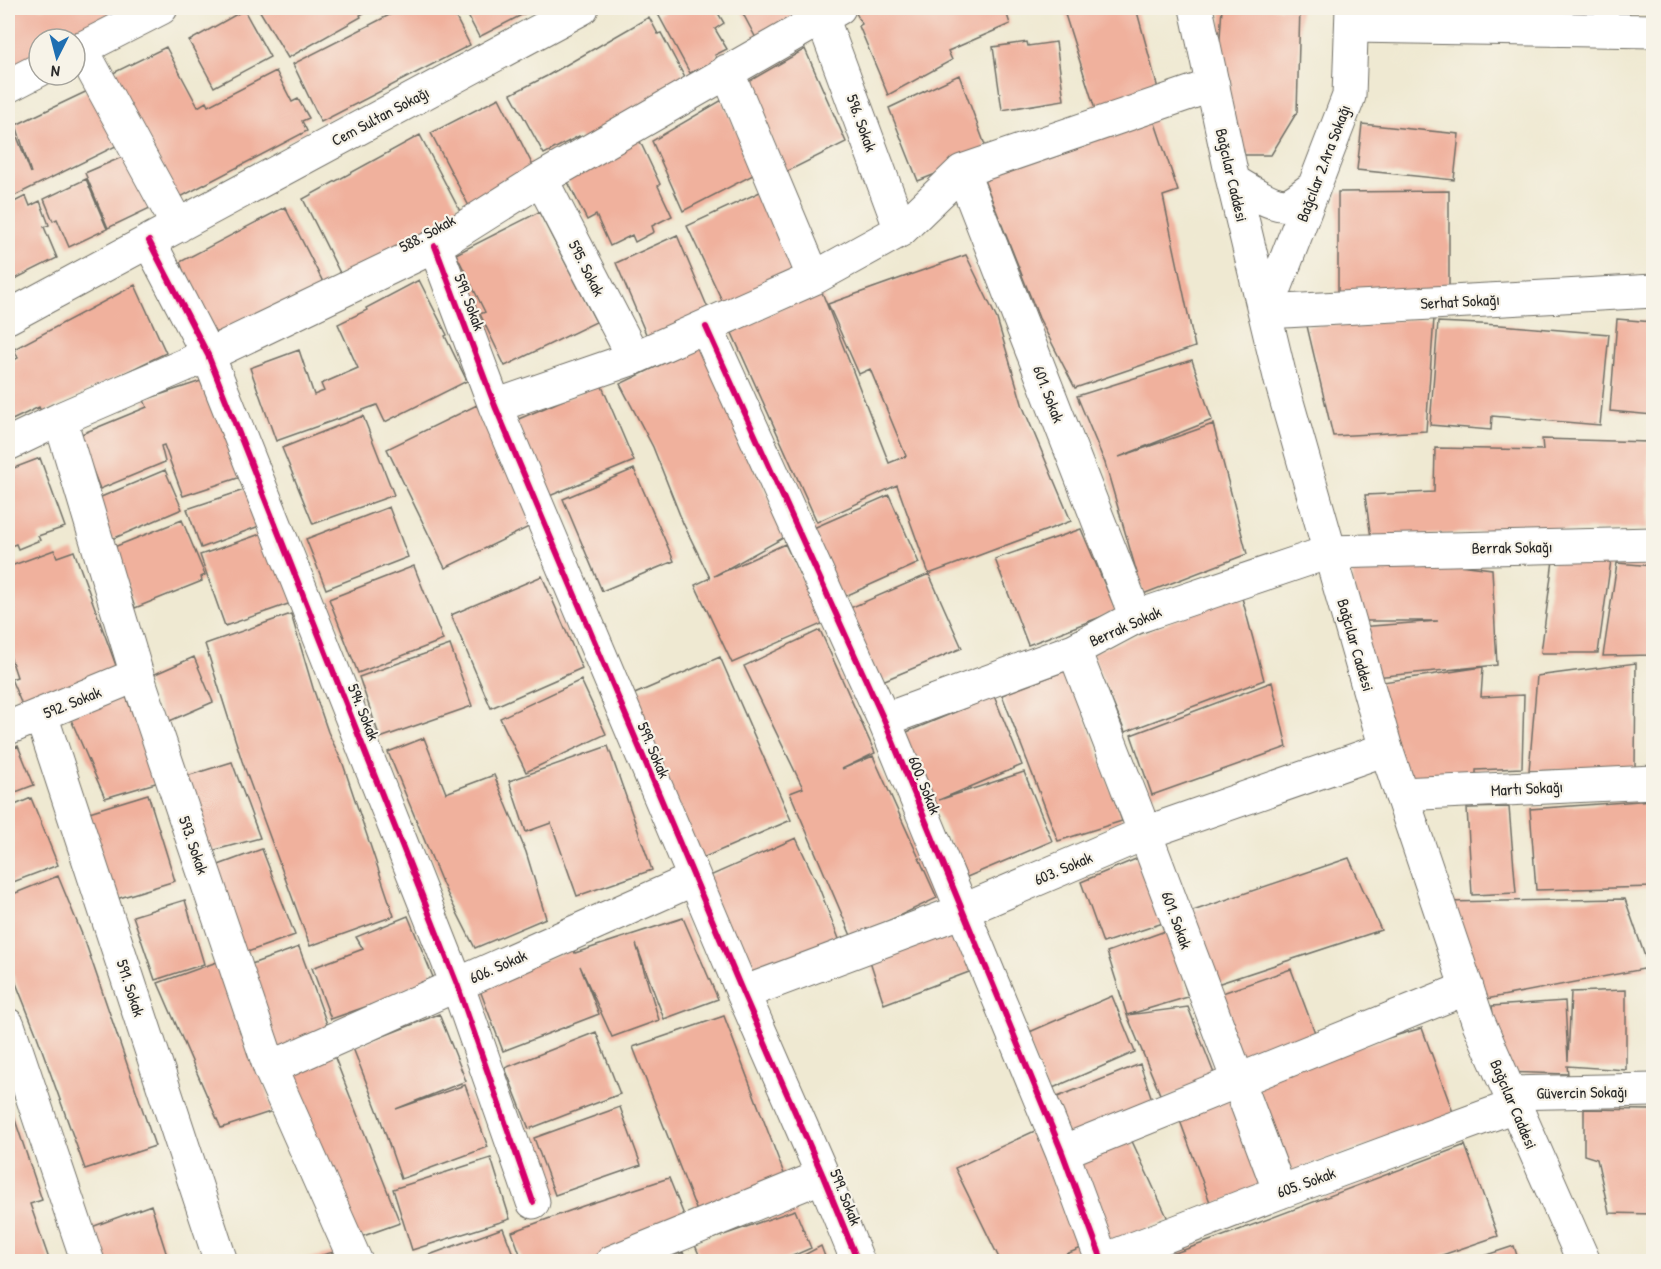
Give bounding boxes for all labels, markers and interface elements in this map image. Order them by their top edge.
north arrow [27,27,87,87]
text: N [50,60,61,83]
street label: Cem Sultan Sokağı [327,81,433,151]
street label: 596. Sokak [841,91,883,155]
street label: Bağcılar 2.Ara Sokağı [1291,101,1355,225]
street label: Bağcılar Caddesi [1211,126,1253,224]
street label: 588. Sokak [395,208,459,257]
street label: 595. Sokak [564,236,611,300]
street label: 599. Sokak [449,271,491,334]
street label: Serhat Sokağı [1420,288,1500,314]
street label: 601. Sokak [1028,362,1070,426]
street label: Berrak Sokağı [1471,535,1553,559]
street label: Bağcılar Caddesi [1332,596,1380,694]
street label: Berrak Sokak [1085,600,1165,652]
street label: 592. Sokak [40,680,105,724]
street label: 594. Sokak [343,680,385,744]
street label: 599. Sokak [632,719,676,782]
street label: 600. Sokak [903,753,947,818]
street label: Martı Sokağı [1490,775,1564,801]
street label: 593. Sokak [174,813,214,877]
street label: 603. Sokak [1031,846,1096,890]
street label: 601. Sokak [1156,888,1198,952]
street label: 606. Sokak [466,944,530,988]
street label: 591. Sokak [111,957,151,1020]
street label: Bağcılar Caddesi [1485,1056,1543,1152]
street label: Güvercin Sokağı [1536,1080,1628,1104]
street label: 605. Sokak [1274,1161,1339,1203]
street label: 599. Sokak [825,1166,867,1229]

